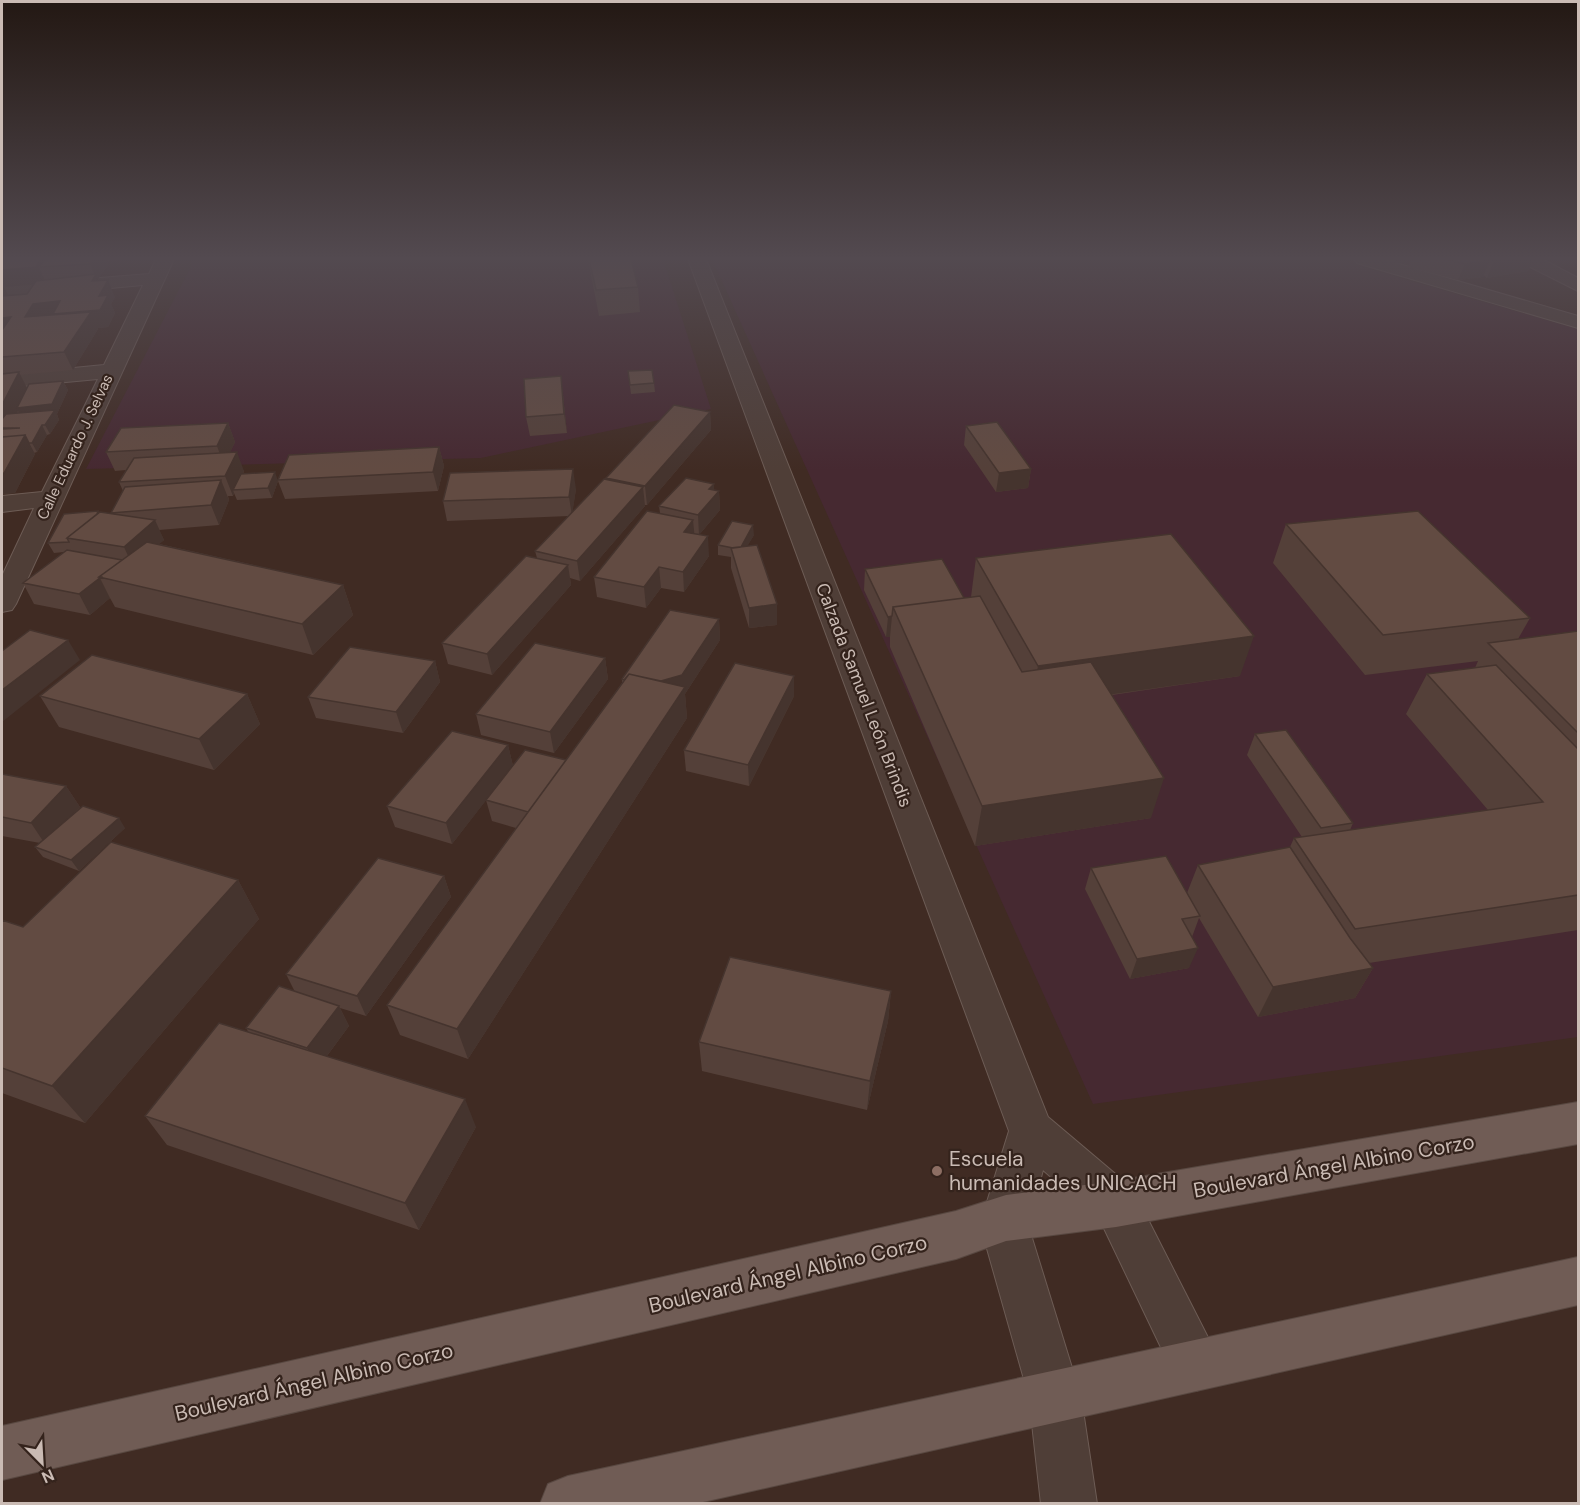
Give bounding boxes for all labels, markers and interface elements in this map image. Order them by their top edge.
street label: Calle Eduardo J. Selvas [32,371,118,523]
street label: Calzada Samuel León Brindis [810,580,918,810]
street label: Boulevard Ángel Albino Corzo [1191,1127,1477,1205]
place label: Escuela humanidades UNICACH [949,1145,1177,1197]
marker: Escuela humanidades UNICACH [930,1164,944,1178]
street label: Boulevard Ángel Albino Corzo [646,1228,930,1320]
street label: Boulevard Ángel Albino Corzo [172,1336,456,1428]
north arrow [12,1433,72,1493]
text: N [38,1464,57,1488]

